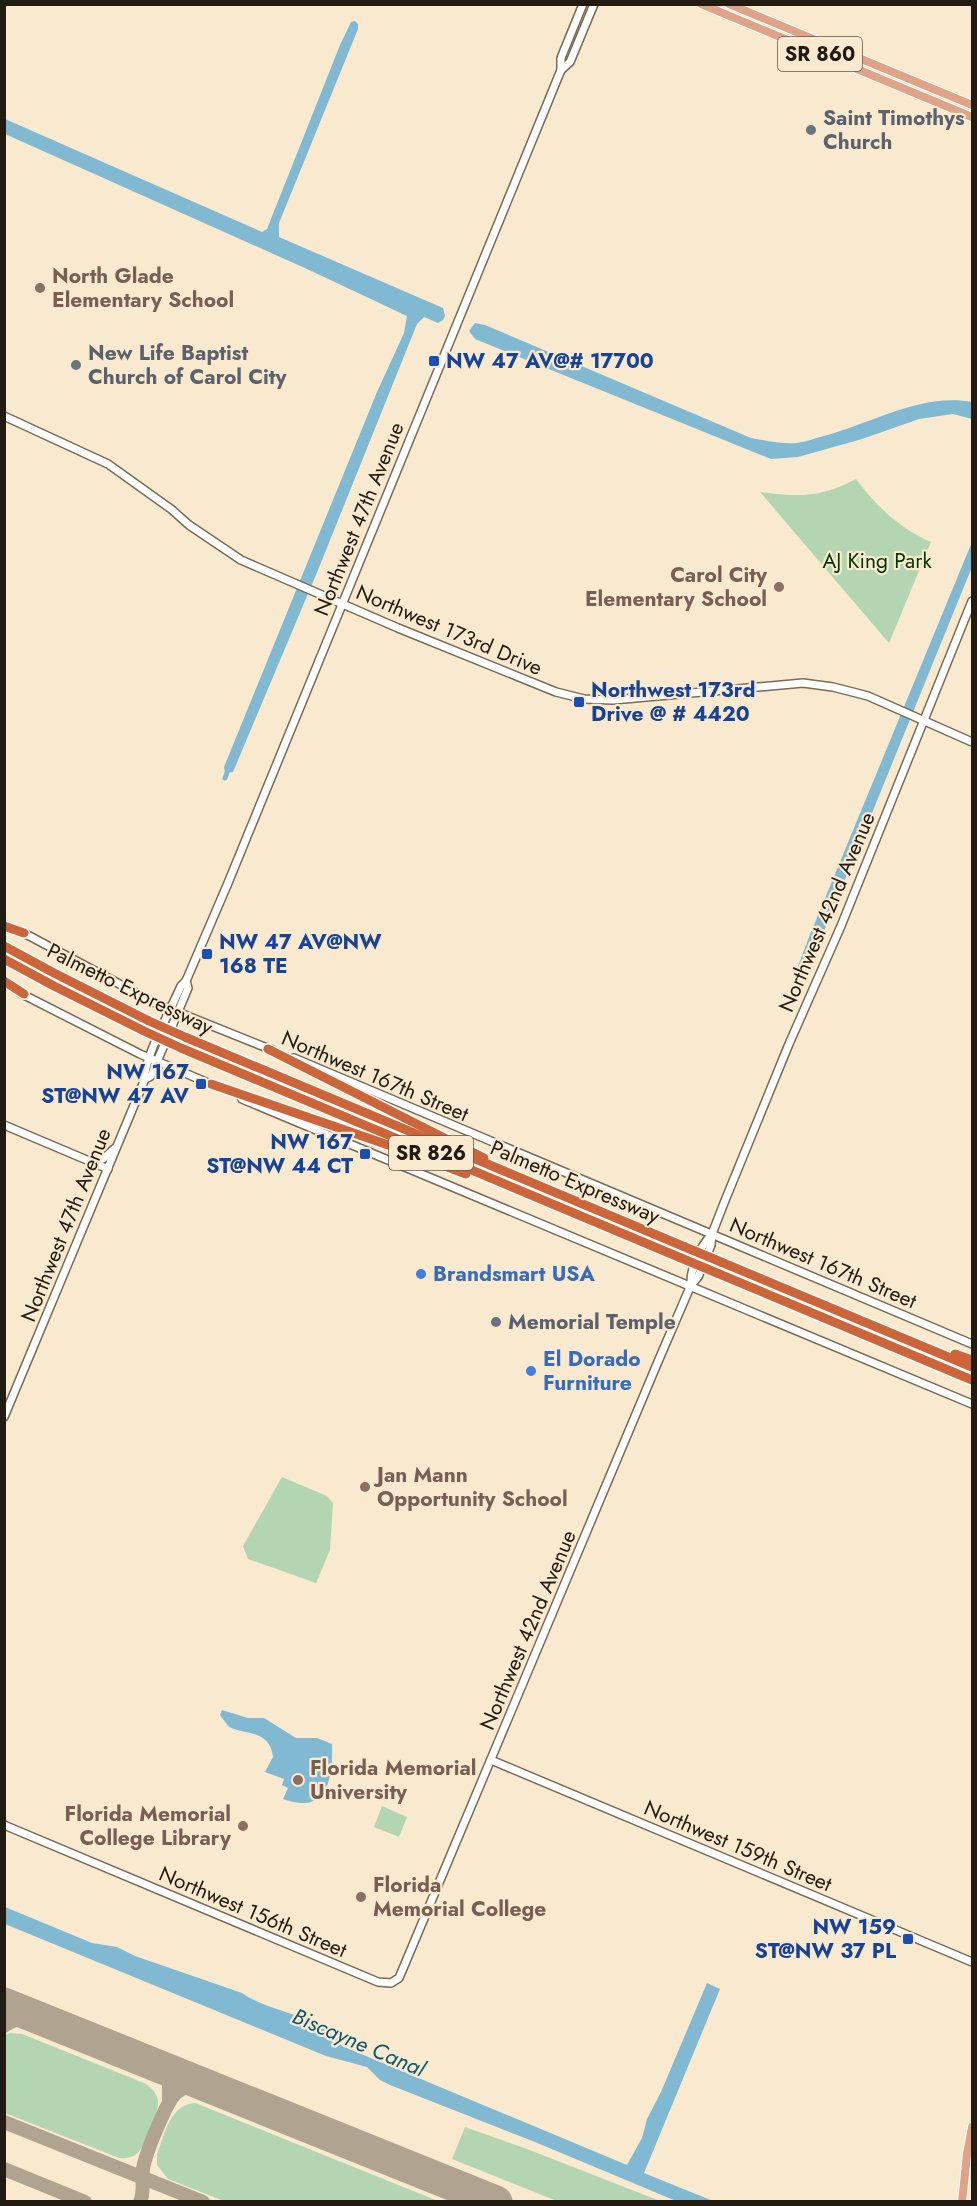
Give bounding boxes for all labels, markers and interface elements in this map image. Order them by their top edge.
road number: SR 860 [778,37,862,71]
place label: Saint Timothys Church [823,103,965,157]
marker: Saint Timothys Church [804,123,818,137]
place label: North Glade Elementary School [52,261,234,315]
marker: North Glade Elementary School [33,281,47,295]
place label: New Life Baptist Church of Carol City [88,338,288,392]
place label: NW 47 AV@# 17700 [446,346,654,376]
marker: NW 47 AV@# 17700 [427,354,441,368]
marker: New Life Baptist Church of Carol City [69,358,83,372]
street label: Northwest 47th Avenue [306,417,412,620]
park label: AJ King Park [822,546,932,576]
place label: Carol City Elementary School [585,560,768,614]
street label: Northwest 173rd Drive [351,577,547,683]
marker: Carol City Elementary School [772,580,786,594]
place label: Northwest 173rd Drive @ # 4420 [591,675,755,729]
marker: Northwest 173rd Drive @ # 4420 [572,695,586,709]
street label: Northwest 42nd Avenue [771,807,883,1017]
place label: NW 47 AV@NW 168 TE [219,927,382,981]
street label: Palmetto Expressway [42,936,219,1043]
marker: NW 47 AV@NW 168 TE [200,947,214,961]
street label: Northwest 167th Street [277,1023,473,1129]
place label: NW 167 ST@NW 47 AV [41,1057,190,1111]
marker: NW 167 ST@NW 47 AV [194,1077,208,1091]
street label: Northwest 47th Avenue [13,1123,119,1326]
place label: NW 167 ST@NW 44 CT [206,1127,353,1181]
street label: Palmetto Expressway [486,1133,665,1232]
road number: SR 826 [389,1136,473,1170]
marker: NW 167 ST@NW 44 CT [358,1147,372,1161]
street label: Northwest 167th Street [725,1210,921,1316]
place label: Brandsmart USA [433,1259,595,1289]
marker: Brandsmart USA [414,1267,428,1281]
place label: Memorial Temple [508,1307,676,1337]
marker: Memorial Temple [489,1315,503,1329]
place label: El Dorado Furniture [543,1344,641,1398]
marker: El Dorado Furniture [524,1364,538,1378]
place label: Jan Mann Opportunity School [373,1460,568,1514]
marker: Jan Mann Opportunity School [358,1480,372,1494]
street label: Northwest 42nd Avenue [472,1525,584,1735]
place label: Florida Memorial University [310,1753,476,1807]
marker: Florida Memorial University [291,1773,305,1787]
street label: Northwest 159th Street [639,1793,837,1899]
place label: Florida Memorial College Library [65,1799,232,1853]
marker: Florida Memorial College Library [236,1819,250,1833]
street label: Northwest 156th Street [154,1859,352,1965]
place label: Florida Memorial College [373,1870,546,1924]
marker: Florida Memorial College [354,1890,368,1904]
place label: NW 159 ST@NW 37 PL [755,1912,896,1966]
marker: NW 159 ST@NW 37 PL [901,1932,915,1946]
water label: Biscayne Canal [288,2000,431,2085]

